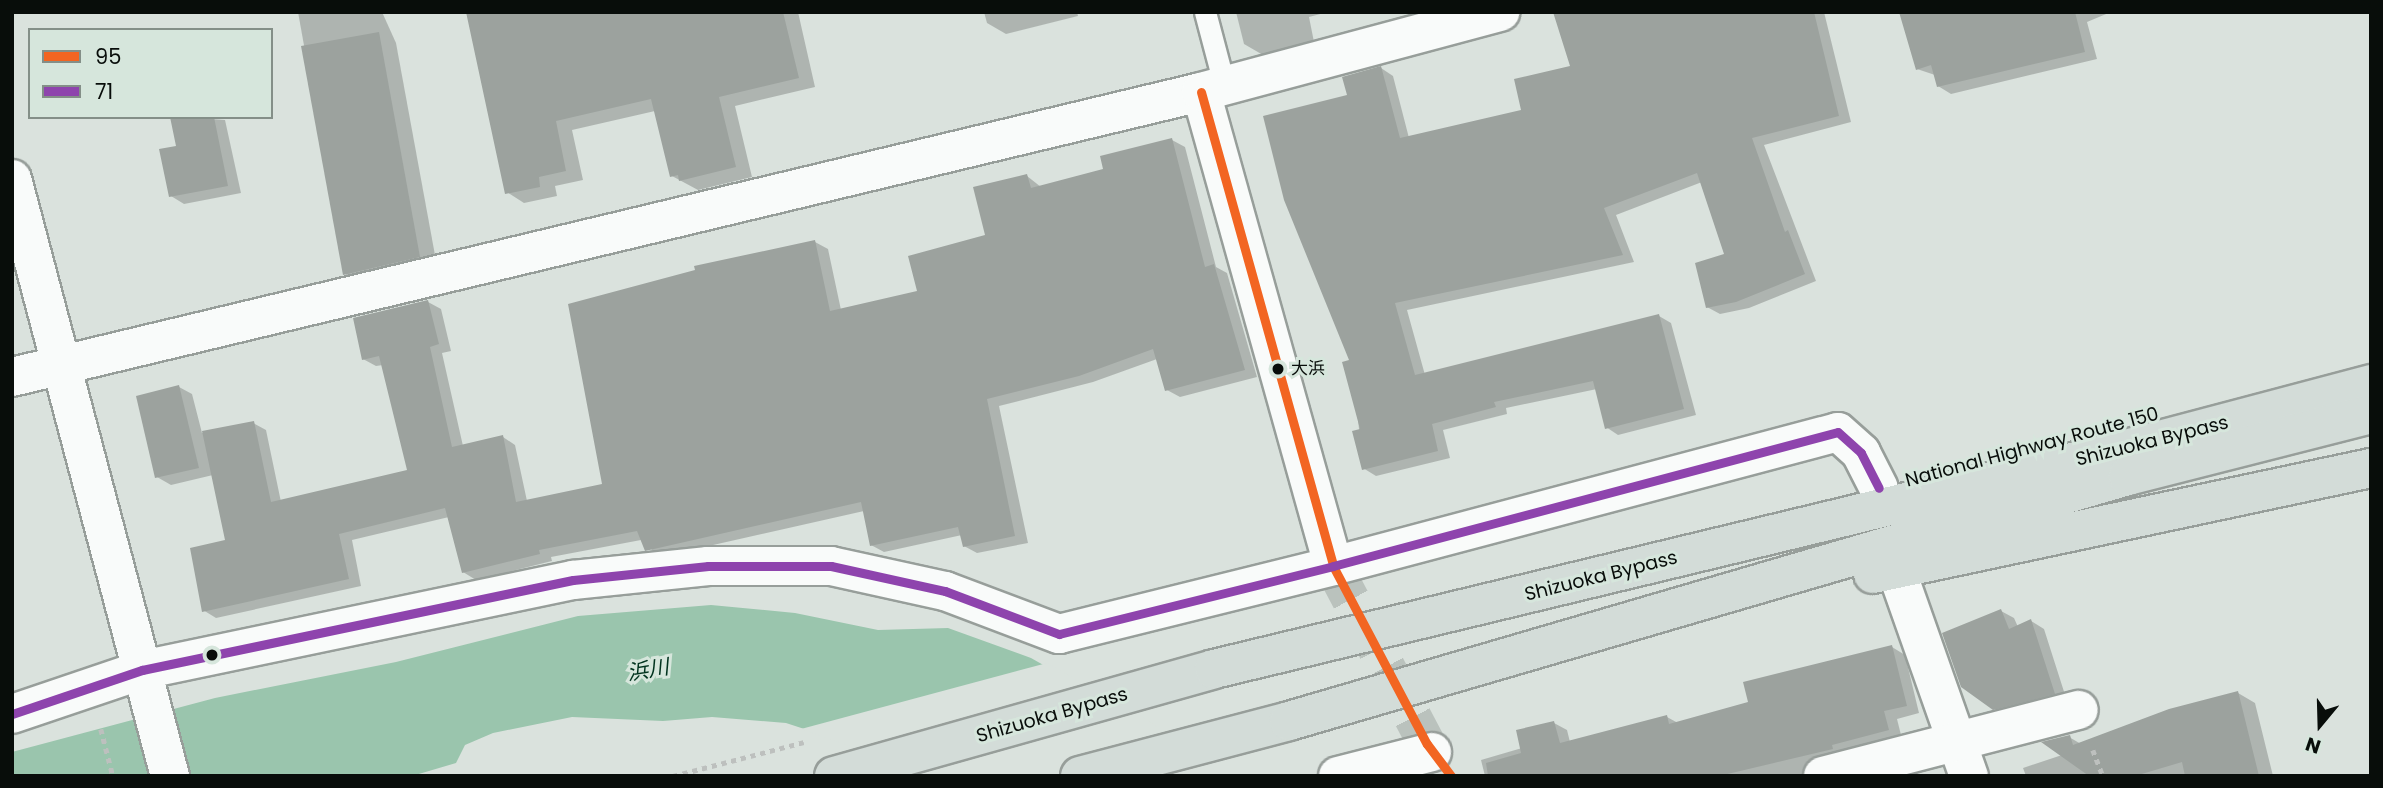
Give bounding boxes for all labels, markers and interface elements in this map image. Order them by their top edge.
legend [28,28,273,119]
text: 95 [95,42,121,71]
text: 71 [95,77,113,106]
place label: 大浜 [1291,359,1325,379]
marker: 大浜 [1271,362,1285,376]
street label: National Highway Route 150 [1903,402,2161,492]
street label: Shizuoka Bypass [2073,411,2231,471]
street label: Shizuoka Bypass [1522,546,1680,606]
unlabelled marker [205,648,219,662]
water label: 浜川 [625,654,671,686]
street label: Shizuoka Bypass [974,682,1130,748]
north arrow [2285,690,2355,760]
text: N [2302,730,2324,760]

